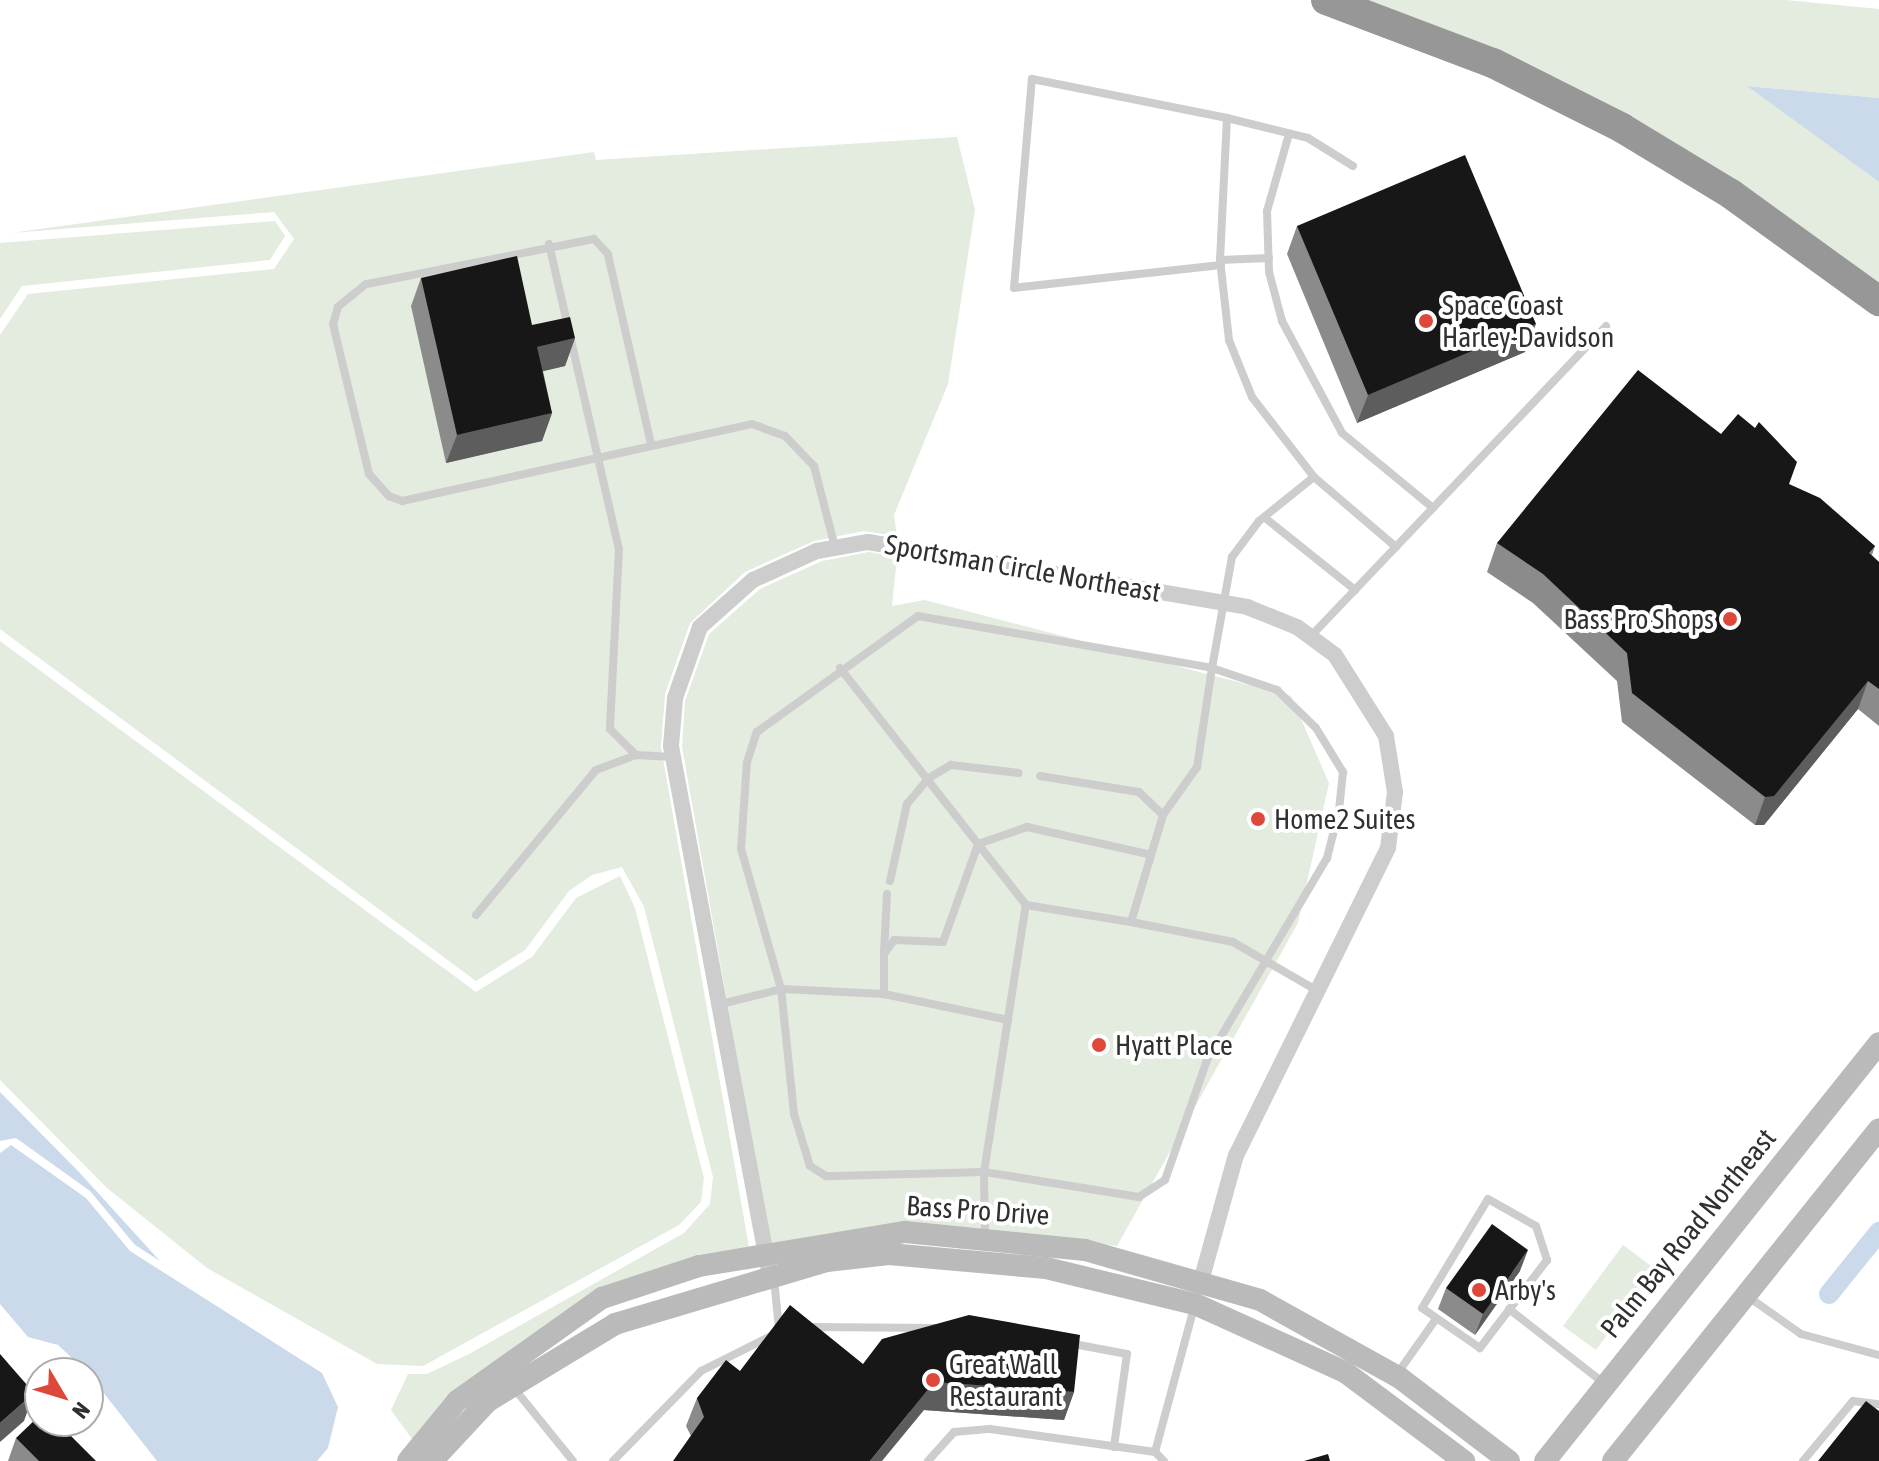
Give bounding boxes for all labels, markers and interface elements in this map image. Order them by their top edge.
place label: Space Coast Harley-Davidson [1442,288,1614,354]
marker: Space Coast Harley-Davidson [1417,312,1435,330]
street label: Sportsman Circle Northeast [883,527,1163,609]
place label: Bass Pro Shops [1563,602,1714,636]
marker: Bass Pro Shops [1721,610,1739,628]
place label: Home2 Suites [1274,802,1415,836]
marker: Home2 Suites [1249,810,1267,828]
place label: Hyatt Place [1115,1028,1233,1062]
marker: Hyatt Place [1090,1036,1108,1054]
street label: Palm Bay Road Northeast [1593,1122,1783,1344]
street label: Bass Pro Drive [905,1188,1051,1232]
place label: Arby's [1495,1273,1556,1307]
marker: Arby's [1470,1281,1488,1299]
place label: Great Wall Restaurant [949,1347,1063,1413]
north arrow [24,1357,104,1437]
marker: Great Wall Restaurant [924,1371,942,1389]
text: N [67,1397,96,1424]

